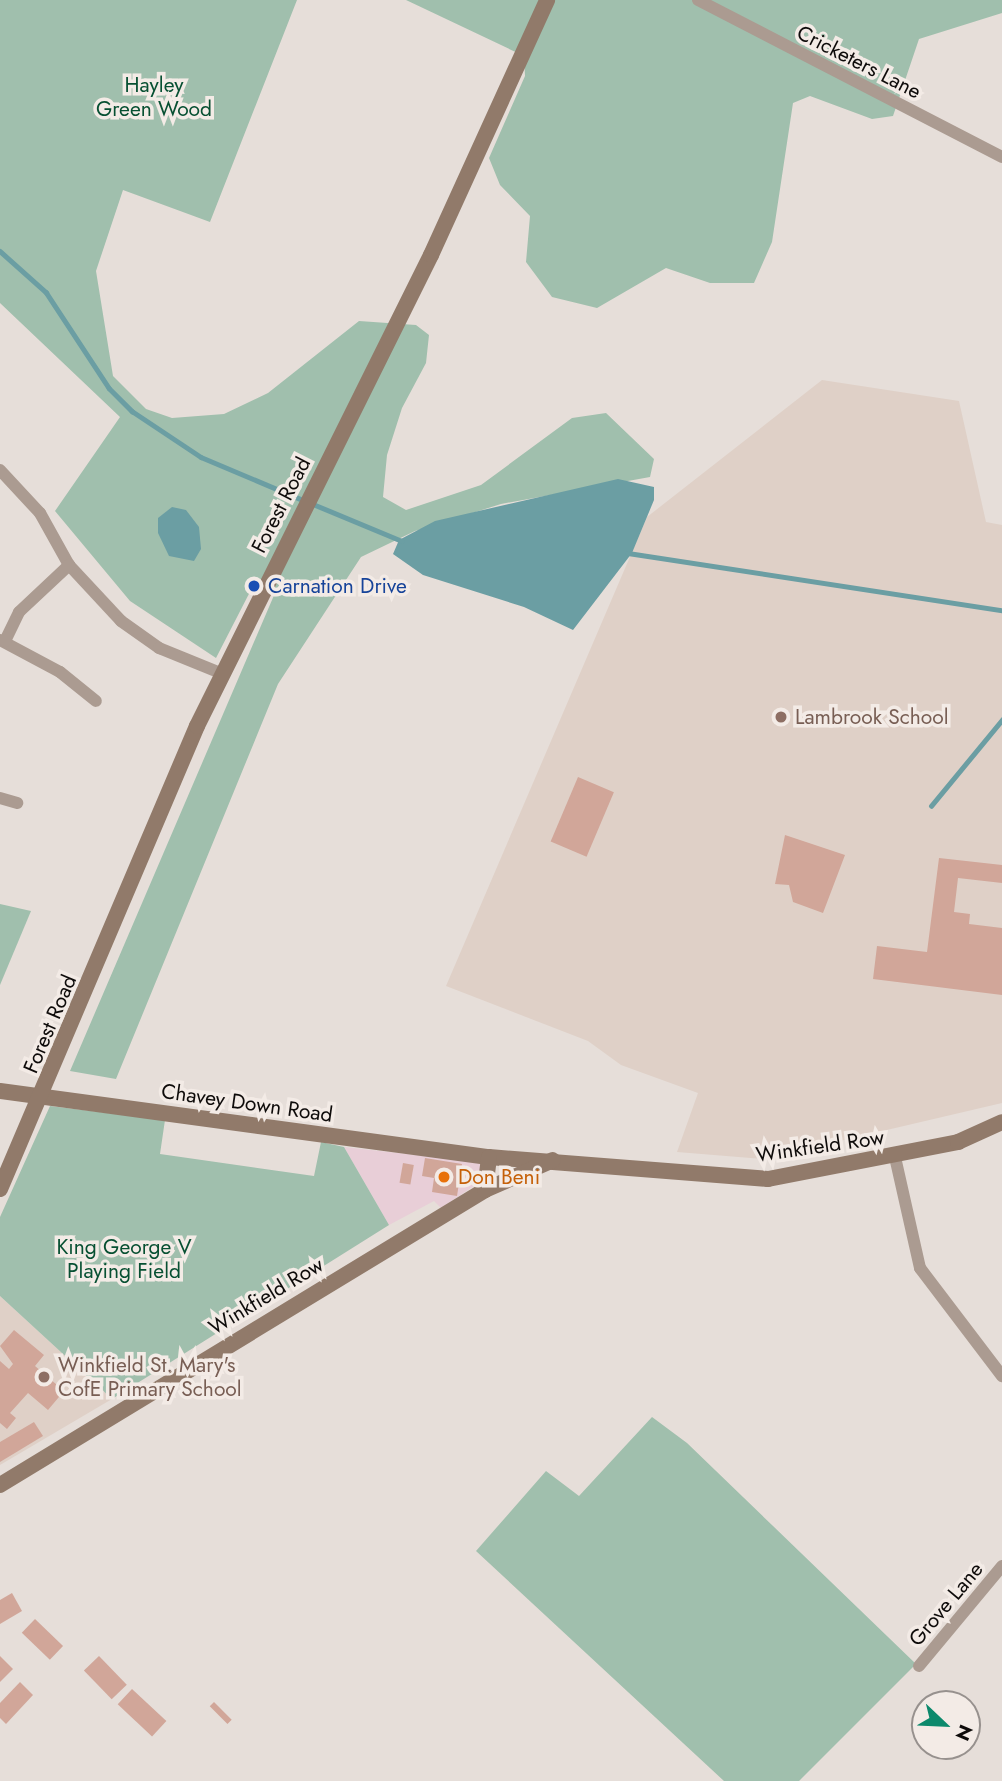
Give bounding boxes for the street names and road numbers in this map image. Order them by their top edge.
street label: Cricketers Lane [793,20,925,104]
street label: Forest Road [246,453,316,557]
street label: Forest Road [18,971,82,1077]
street label: Chavey Down Road [160,1079,334,1127]
street label: Winkfield Row [754,1125,886,1167]
street label: Winkfield Row [204,1252,328,1340]
street label: Grove Lane [904,1557,988,1651]

